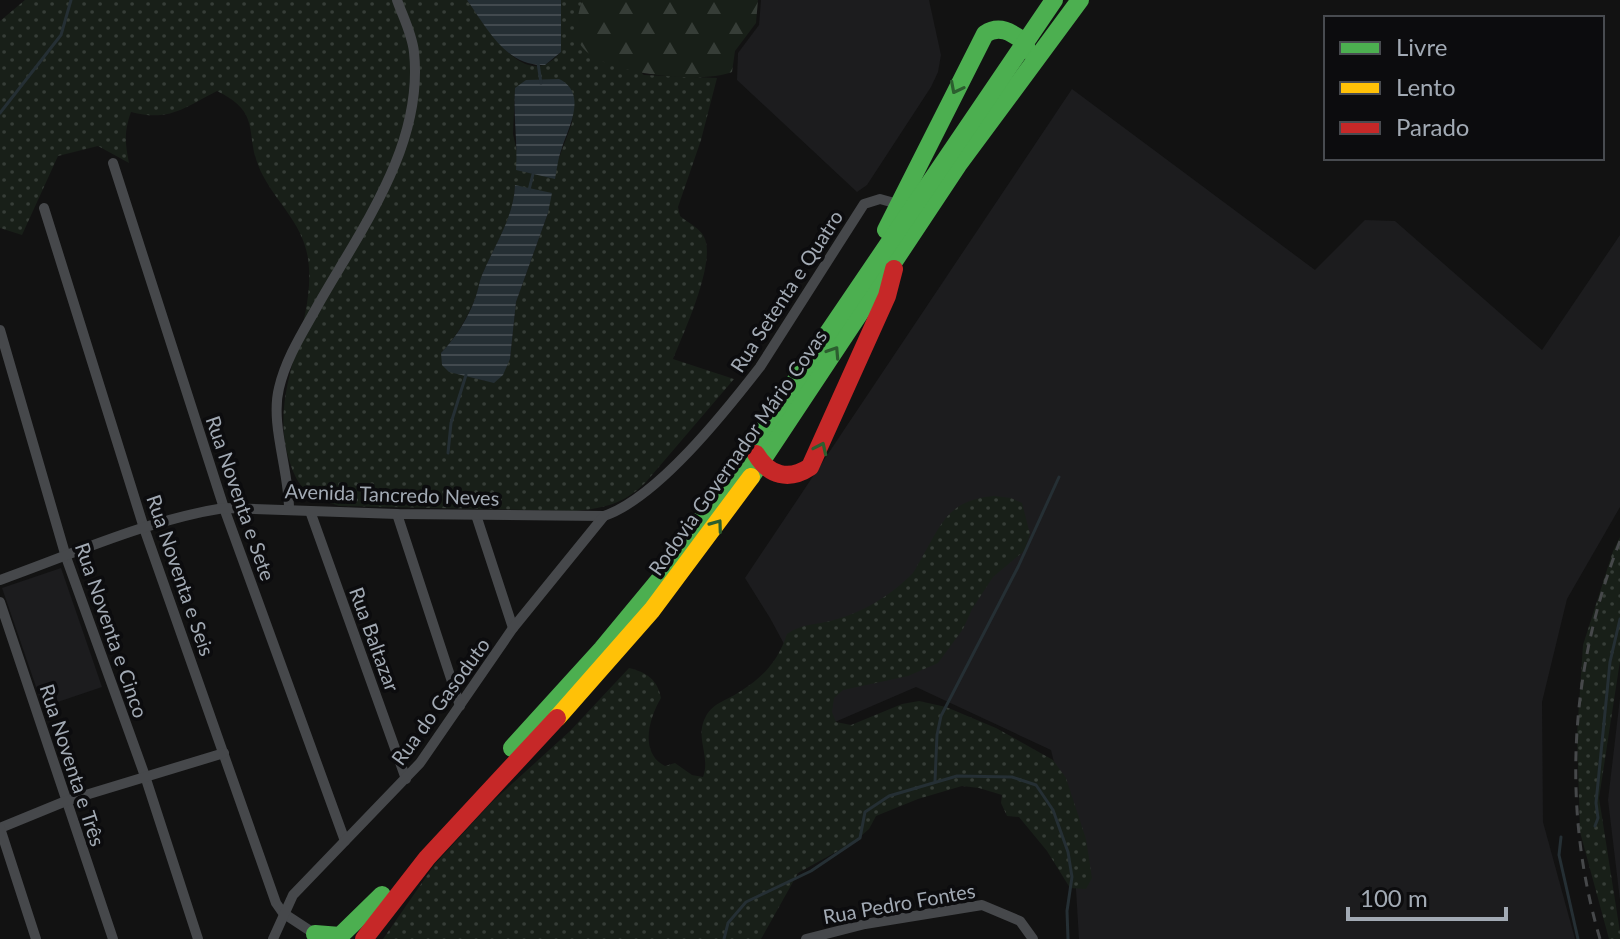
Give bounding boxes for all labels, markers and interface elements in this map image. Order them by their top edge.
legend [1324,16,1604,160]
text: Livre [1396,32,1447,61]
text: Lento [1396,72,1456,101]
one-way arrow [950,79,965,94]
text: Parado [1396,112,1469,141]
street label: Rua Setenta e Quatro [725,205,847,377]
street label: Rodovia Governador Mário Covas [643,325,831,579]
one-way arrow [825,346,840,361]
street label: Rua Noventa e Sete [202,412,280,584]
one-way arrow [811,441,827,456]
street label: Avenida Tancredo Neves [284,478,500,510]
street label: Rua Noventa e Seis [142,491,220,659]
one-way arrow [707,519,721,533]
street label: Rua Noventa e Cinco [71,539,153,721]
street label: Rua Baltazar [345,584,405,695]
street label: Rua do Gasoduto [386,633,494,769]
street label: Rua Noventa e Três [35,681,111,849]
scale bar [1348,871,1506,921]
street label: Rua Pedro Fontes [821,878,977,928]
text: 100 m [1360,883,1428,912]

